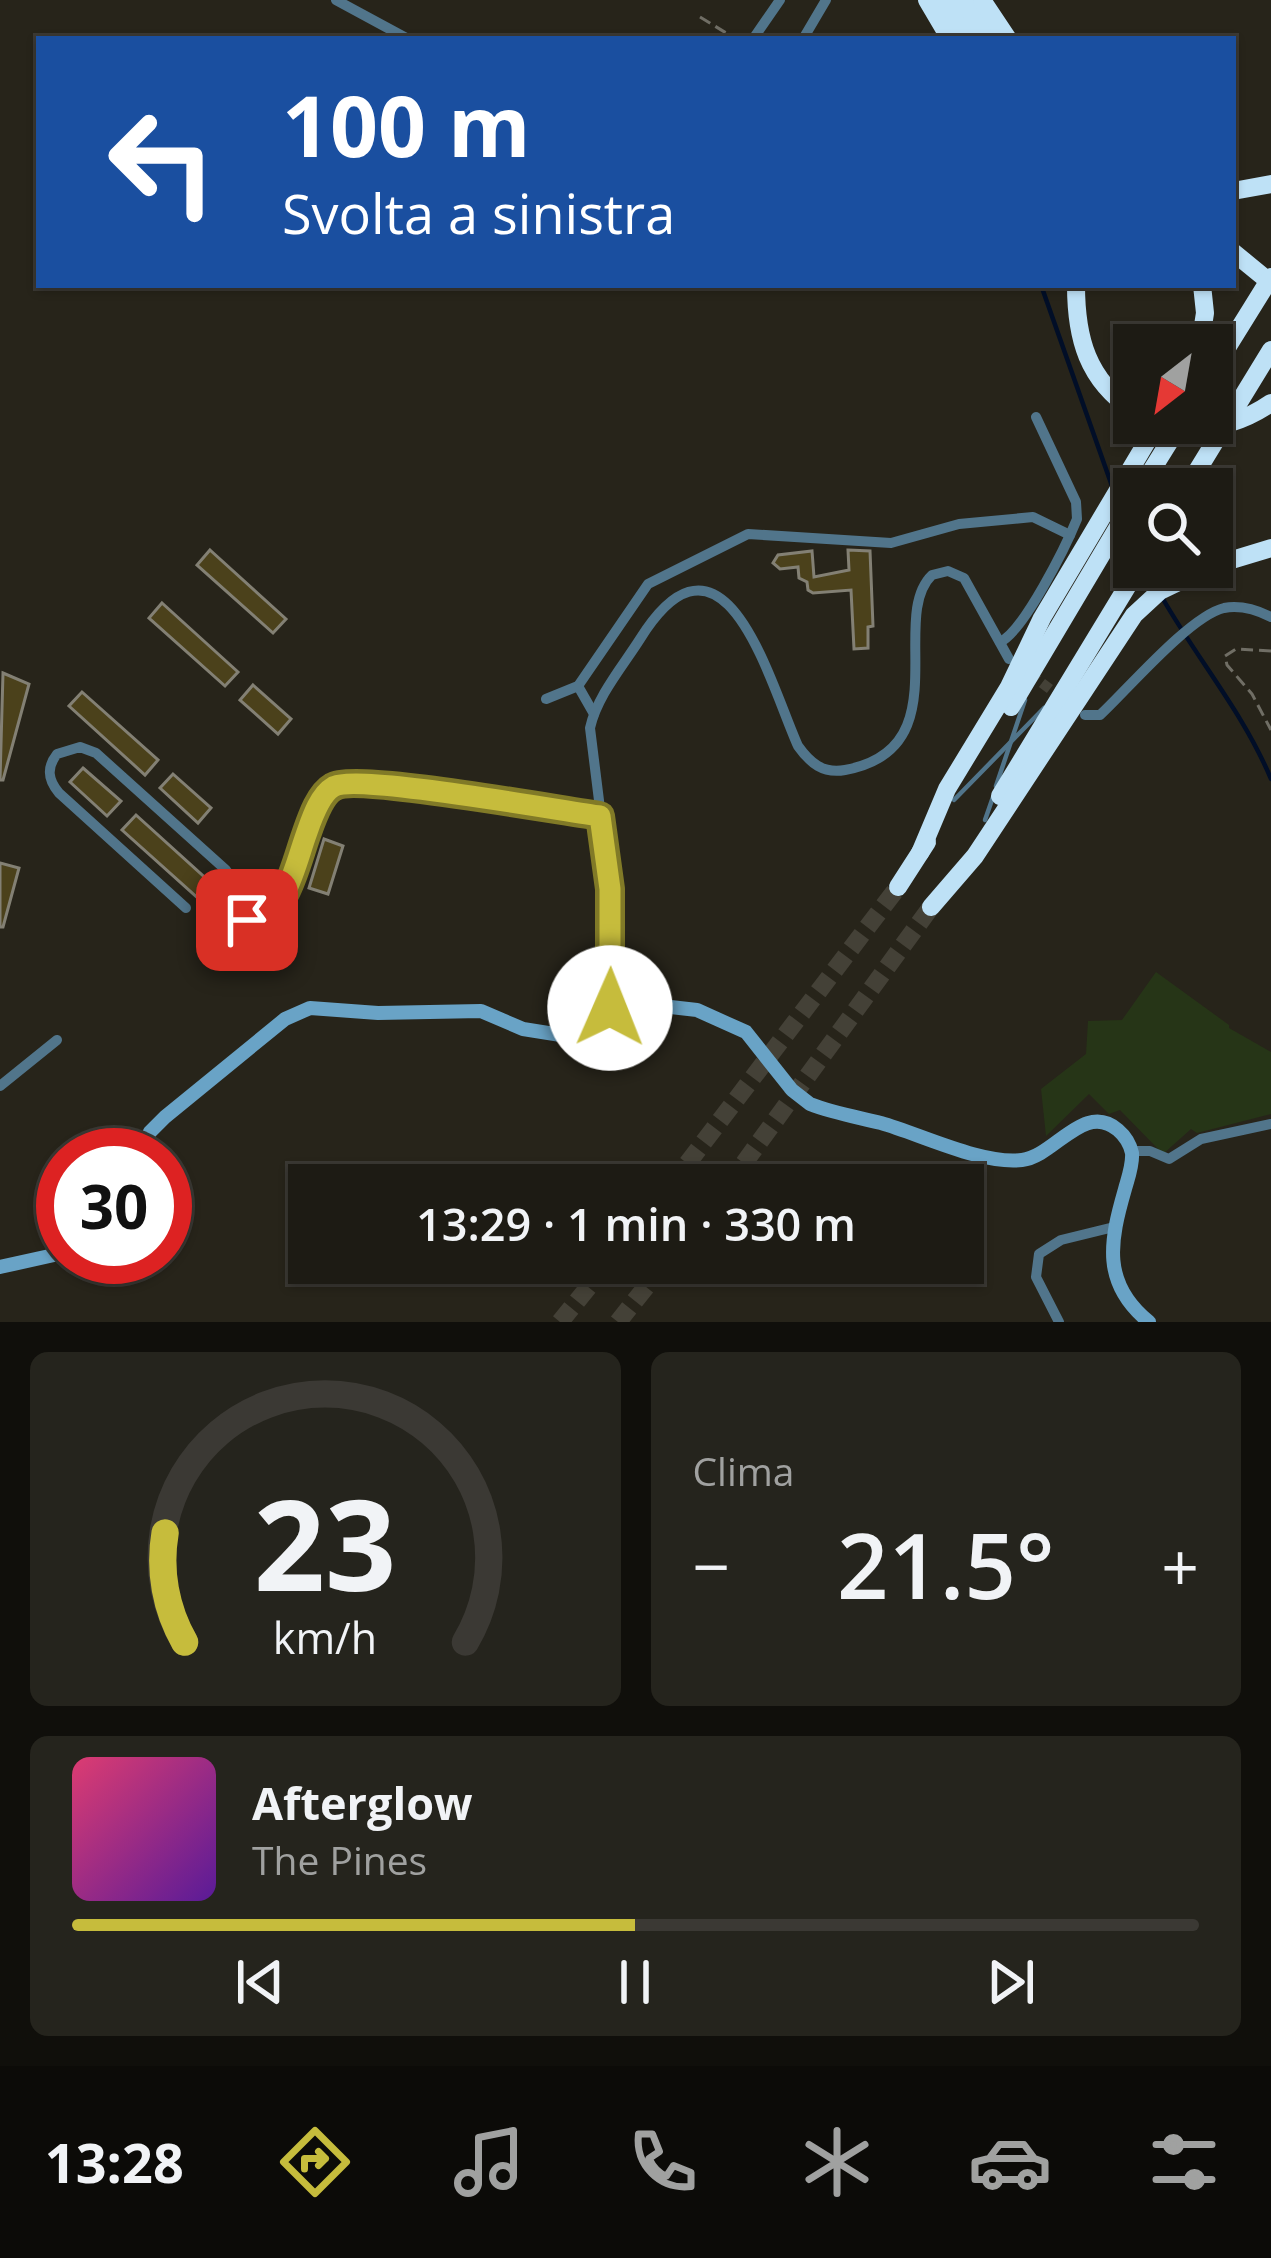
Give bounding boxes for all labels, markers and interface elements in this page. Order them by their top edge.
text: 100 m [282,67,530,182]
icon: left [84,84,240,240]
text: Svolta a sinistra [282,176,675,250]
north arrow [1113,324,1233,444]
map controls [1113,324,1233,588]
button: search [1113,468,1233,588]
pin [196,869,298,971]
icon: arrive [214,887,280,953]
position arrow [547,945,673,1071]
speed limit sign: 30 [36,1128,192,1284]
text: 13:29 · 1 min · 330 m [416,1193,856,1254]
text: Clima [693,1444,795,1497]
text: 23 [254,1458,397,1628]
text: 21.5° [837,1503,1055,1625]
text: − [693,1520,730,1610]
text: + [1161,1520,1199,1610]
text: km/h [273,1608,377,1667]
text: Afterglow [252,1772,473,1833]
text: The Pines [252,1833,427,1886]
icon: previous [227,1949,293,2015]
icon: pause [602,1949,668,2015]
icon: next [978,1949,1044,2015]
icon: directions [273,2120,357,2204]
icon: music [447,2120,531,2204]
icon: phone [621,2120,705,2204]
icon: climate [795,2120,879,2204]
icon: car [968,2120,1052,2204]
icon: filters [1142,2120,1226,2204]
text: 13:28 [45,2125,184,2199]

